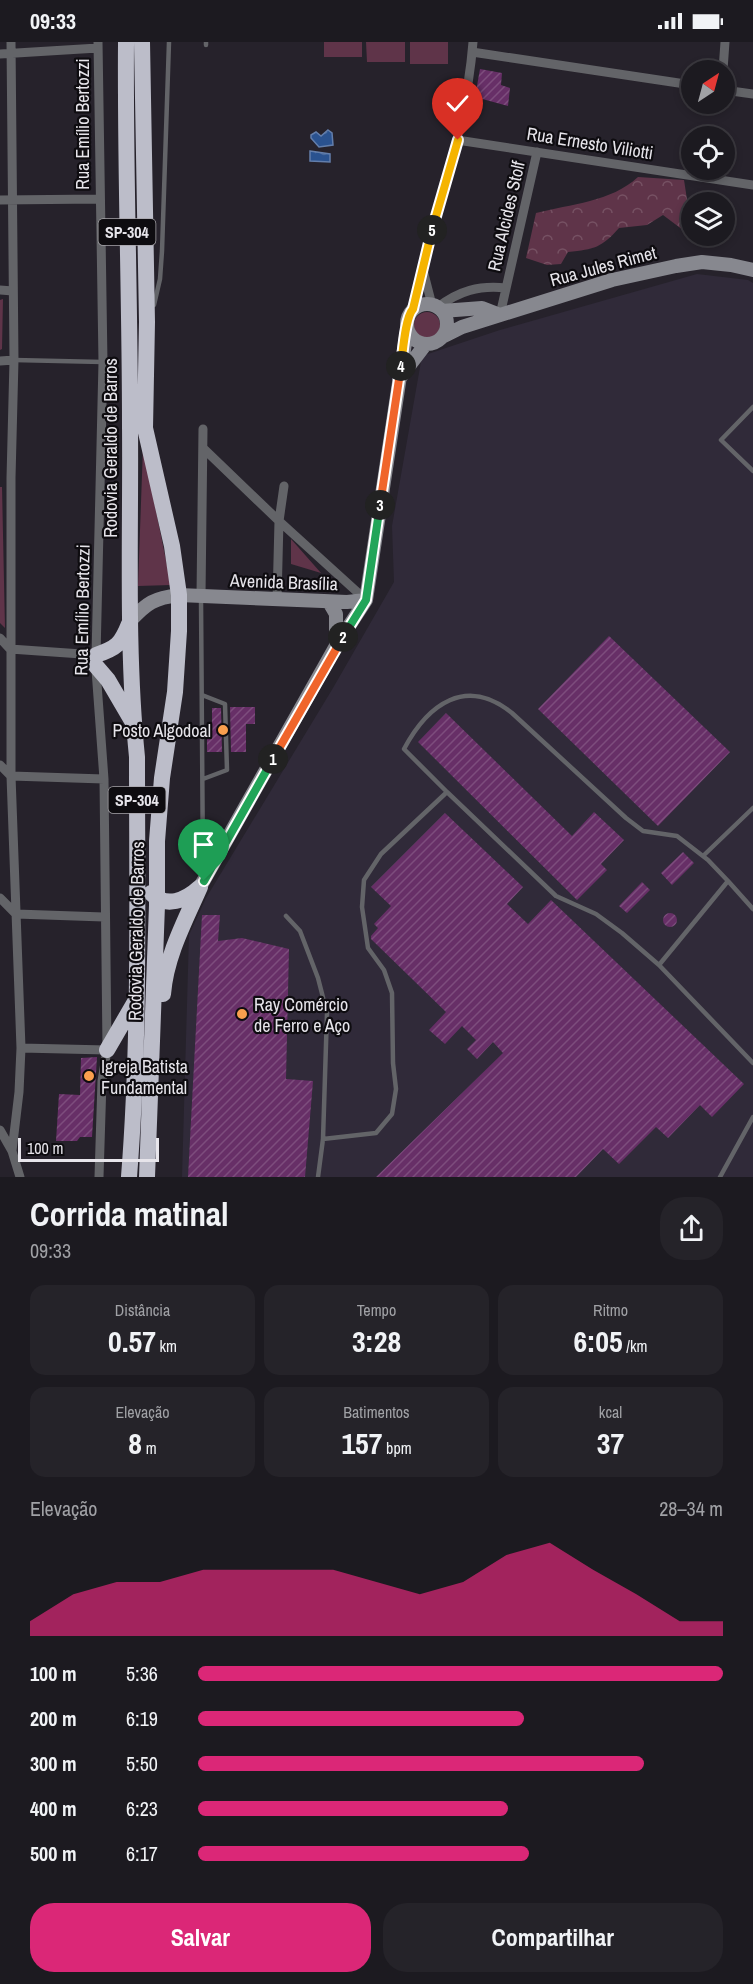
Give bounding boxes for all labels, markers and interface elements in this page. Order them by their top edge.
text: 09:33 [30,6,76,36]
street label: Rua Emílio Bertozzi [70,58,95,190]
north arrow [681,60,735,114]
map controls [681,60,735,246]
pin [432,78,483,140]
icon: check [441,87,474,120]
street label: Rua Ernesto Viliotti [525,121,655,165]
button: locate [681,126,735,180]
street label: Rua Alcides Stolf [481,158,531,274]
button: layers [681,192,735,246]
pin: 5 [417,215,447,245]
road number: SP-304 [98,219,156,245]
text: 5 [428,219,436,241]
street label: Rua Jules Rimet [547,240,659,292]
pin: 4 [386,351,416,381]
text: 4 [397,355,405,377]
street label: Rodovia Geraldo de Barros [98,358,123,538]
pin: 3 [365,490,395,520]
text: 3 [376,494,384,516]
street label: Rua Emílio Bertozzi [68,544,96,676]
street label: Avenida Brasília [229,568,338,596]
pin: 2 [328,622,358,652]
text: 2 [339,626,347,648]
place label: Posto Algodoal [113,718,211,743]
marker: Posto Algodoal [216,723,230,737]
pin: 1 [258,744,288,774]
text: 1 [269,748,277,770]
road number: SP-304 [108,787,166,813]
pin [178,819,229,881]
icon: arrive [187,828,220,861]
street label: Rodovia Geraldo de Barros [122,841,150,1021]
place label: Ray Comércio de Ferro e Aço [254,992,350,1038]
marker: Ray Comércio de Ferro e Aço [235,1007,249,1021]
place label: Igreja Batista Fundamental [101,1054,188,1100]
marker: Igreja Batista Fundamental [82,1069,96,1083]
scale bar [18,1135,159,1162]
text: 100 m [27,1137,63,1159]
text: Corrida matinal [30,1192,229,1236]
button: share [660,1197,723,1260]
text: 09:33 [30,1237,71,1264]
text: Distância [115,1299,170,1321]
text: Tempo [357,1299,396,1321]
text: Ritmo [593,1299,628,1321]
text: 0.57 [108,1321,156,1361]
text: 3:28 [352,1321,401,1361]
text: 6:05 [573,1321,623,1361]
text: km [156,1335,177,1357]
text: /km [623,1335,648,1357]
text: Elevação [116,1401,169,1423]
text: Batimentos [343,1401,410,1423]
text: kcal [599,1401,622,1423]
text: 8 [128,1423,142,1463]
text: 157 [341,1423,382,1463]
text: 37 [597,1423,624,1463]
text: m [142,1437,157,1459]
text: bpm [382,1437,412,1459]
text: Elevação [30,1495,97,1522]
text: 28–34 m [659,1495,723,1522]
text: 100 m [30,1660,77,1687]
text: 5:36 [126,1660,158,1687]
text: 200 m [30,1705,77,1732]
text: 6:19 [126,1705,158,1732]
text: 300 m [30,1750,77,1777]
text: 5:50 [126,1750,158,1777]
text: 400 m [30,1795,77,1822]
text: 6:23 [126,1795,158,1822]
text: 500 m [30,1840,77,1867]
text: 6:17 [126,1840,158,1867]
button: Salvar [30,1903,371,1972]
button: Compartilhar [383,1903,723,1972]

